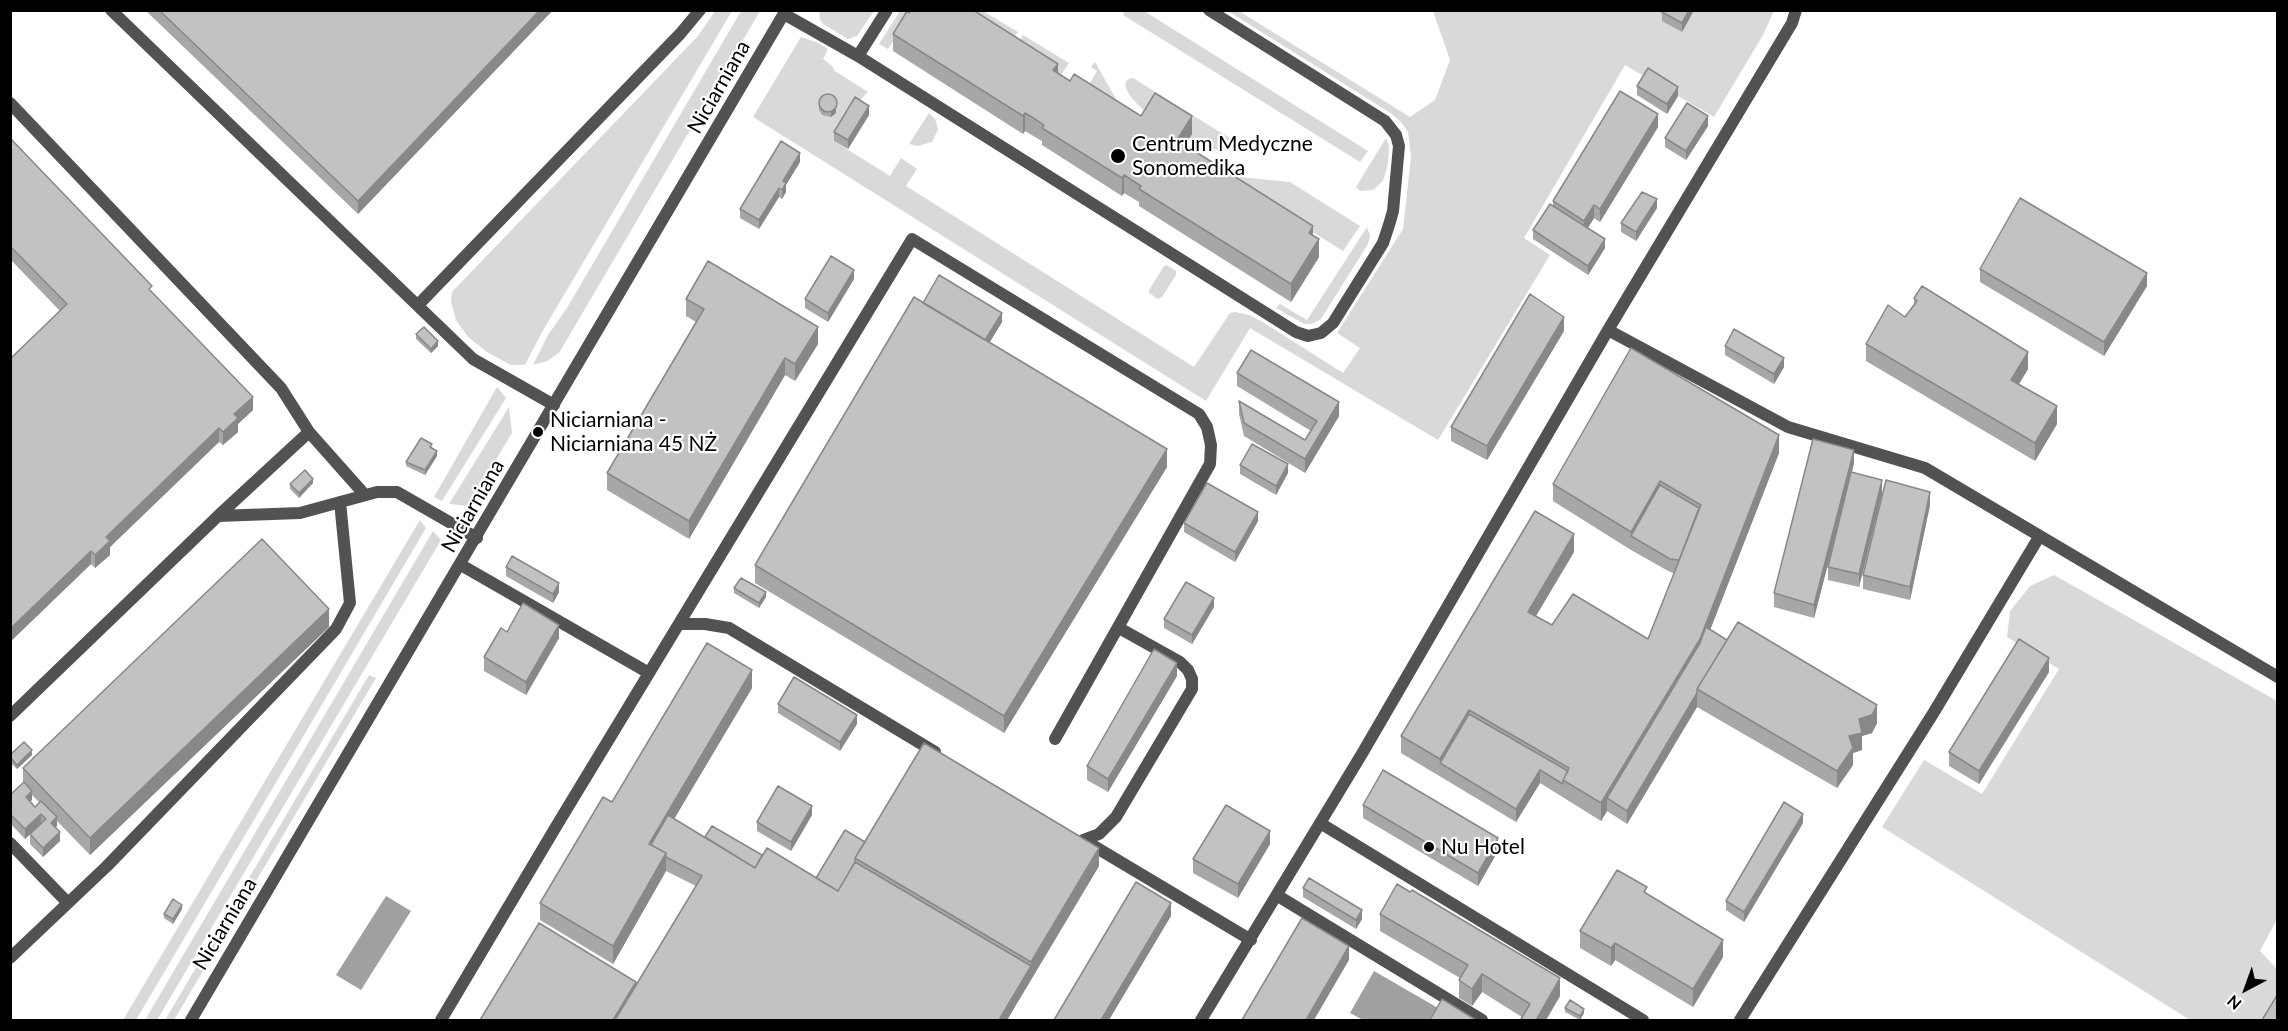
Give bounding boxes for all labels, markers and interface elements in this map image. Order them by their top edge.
street label: Niciarniana [682,36,756,138]
place label: Centrum Medyczne Sonomedika [1132,131,1313,181]
marker: Centrum Medyczne Sonomedika [1109,147,1127,165]
place label: Niciarniana - Niciarniana 45 NŻ [550,407,717,457]
marker: Niciarniana - Niciarniana 45 NŻ [531,425,545,439]
street label: Niciarniana [436,455,510,557]
place label: Nu Hotel [1441,834,1525,860]
marker: Nu Hotel [1422,840,1436,854]
street label: Niciarniana [188,873,262,975]
north arrow [2216,959,2276,1019]
text: N [2223,992,2245,1014]

